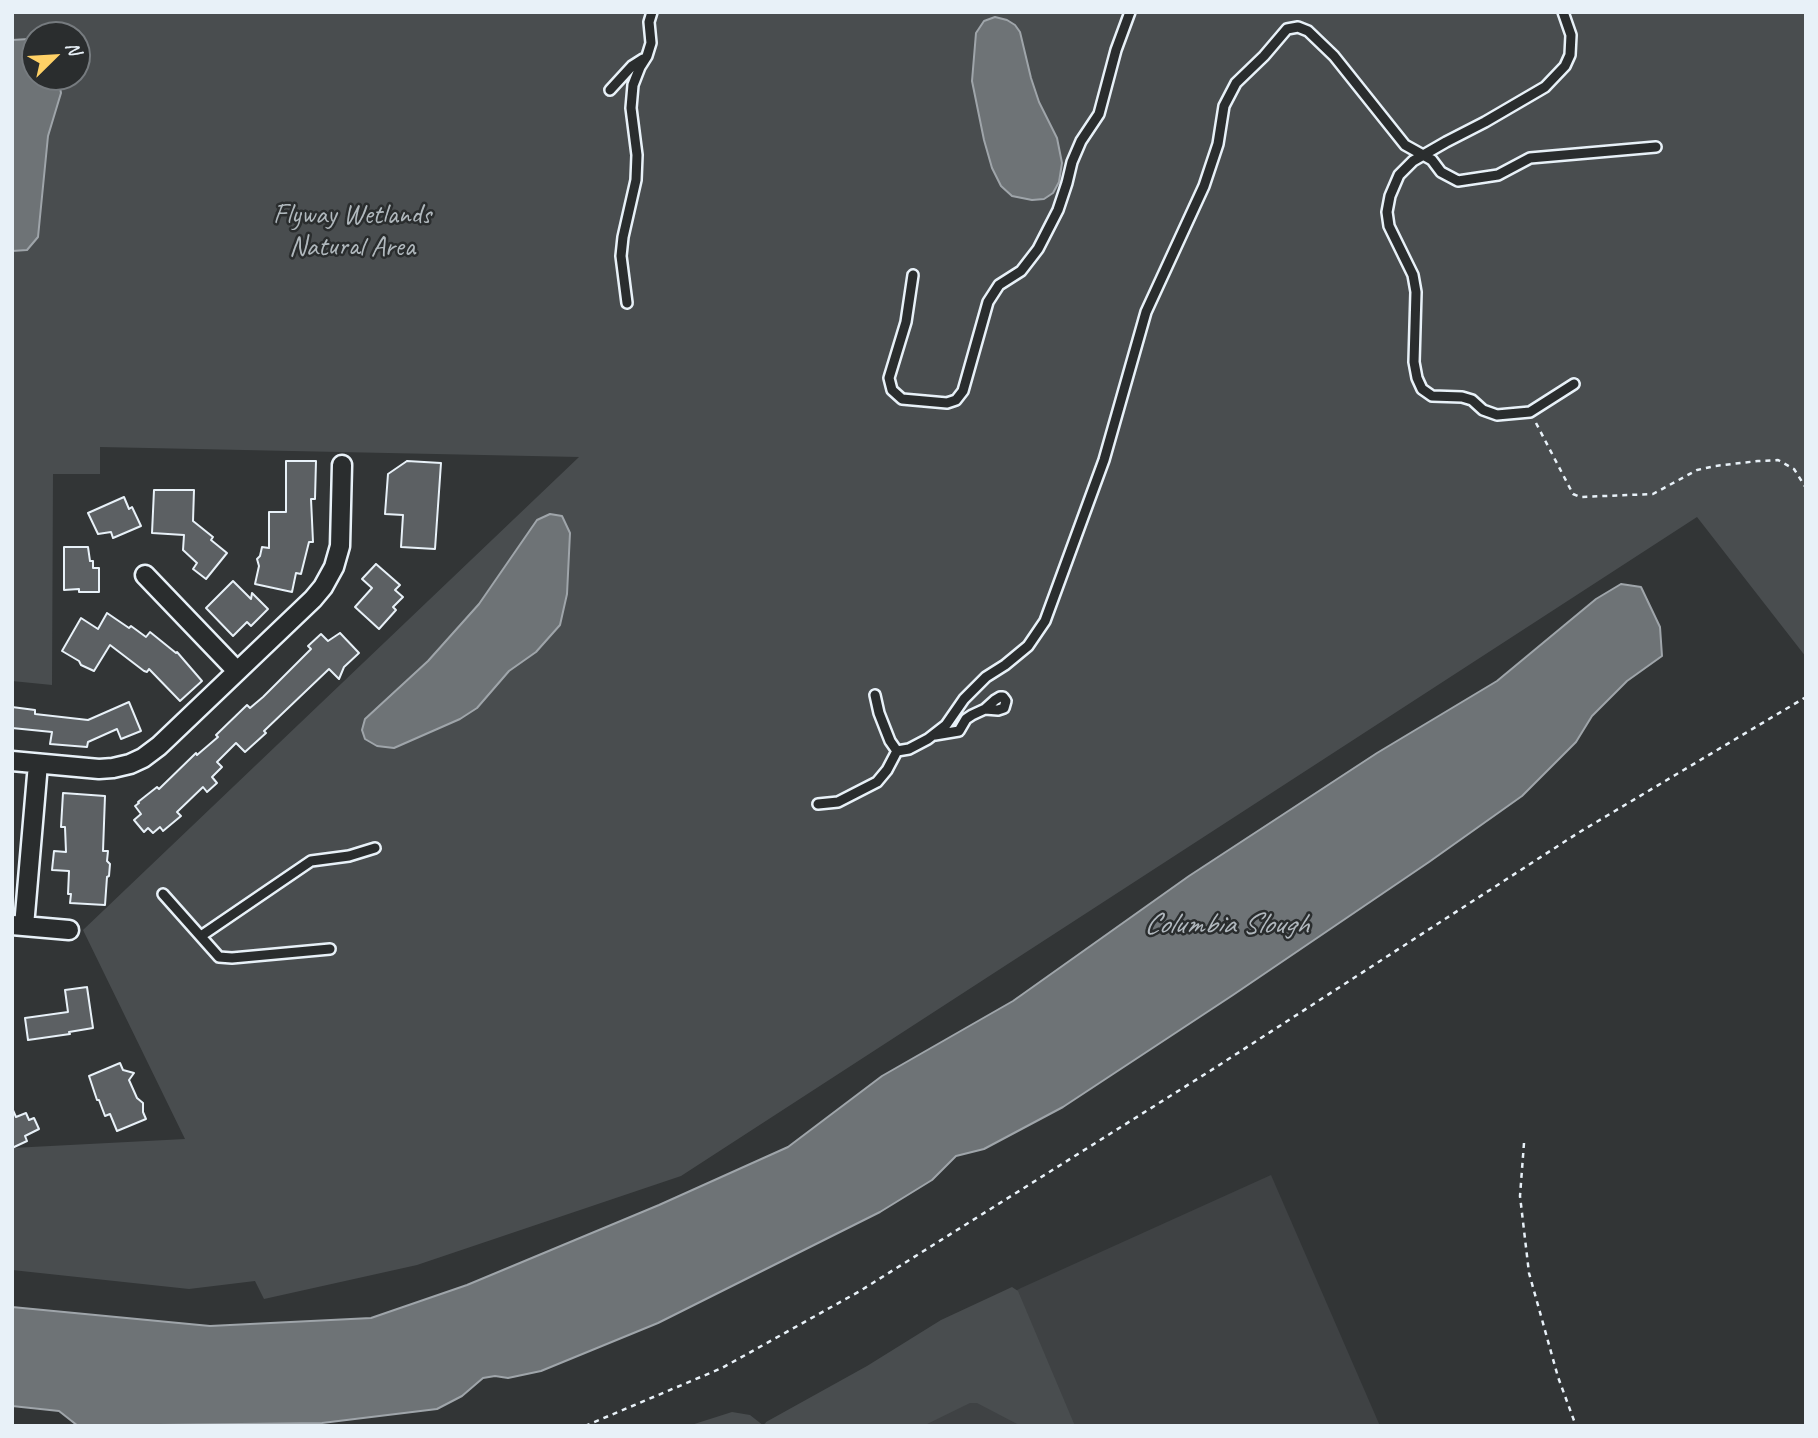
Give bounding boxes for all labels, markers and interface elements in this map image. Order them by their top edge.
north arrow [21,21,91,91]
text: N [60,38,87,59]
park label: Flyway Wetlands Natural Area [273,199,431,265]
water label: Columbia Slough [1144,907,1308,943]

